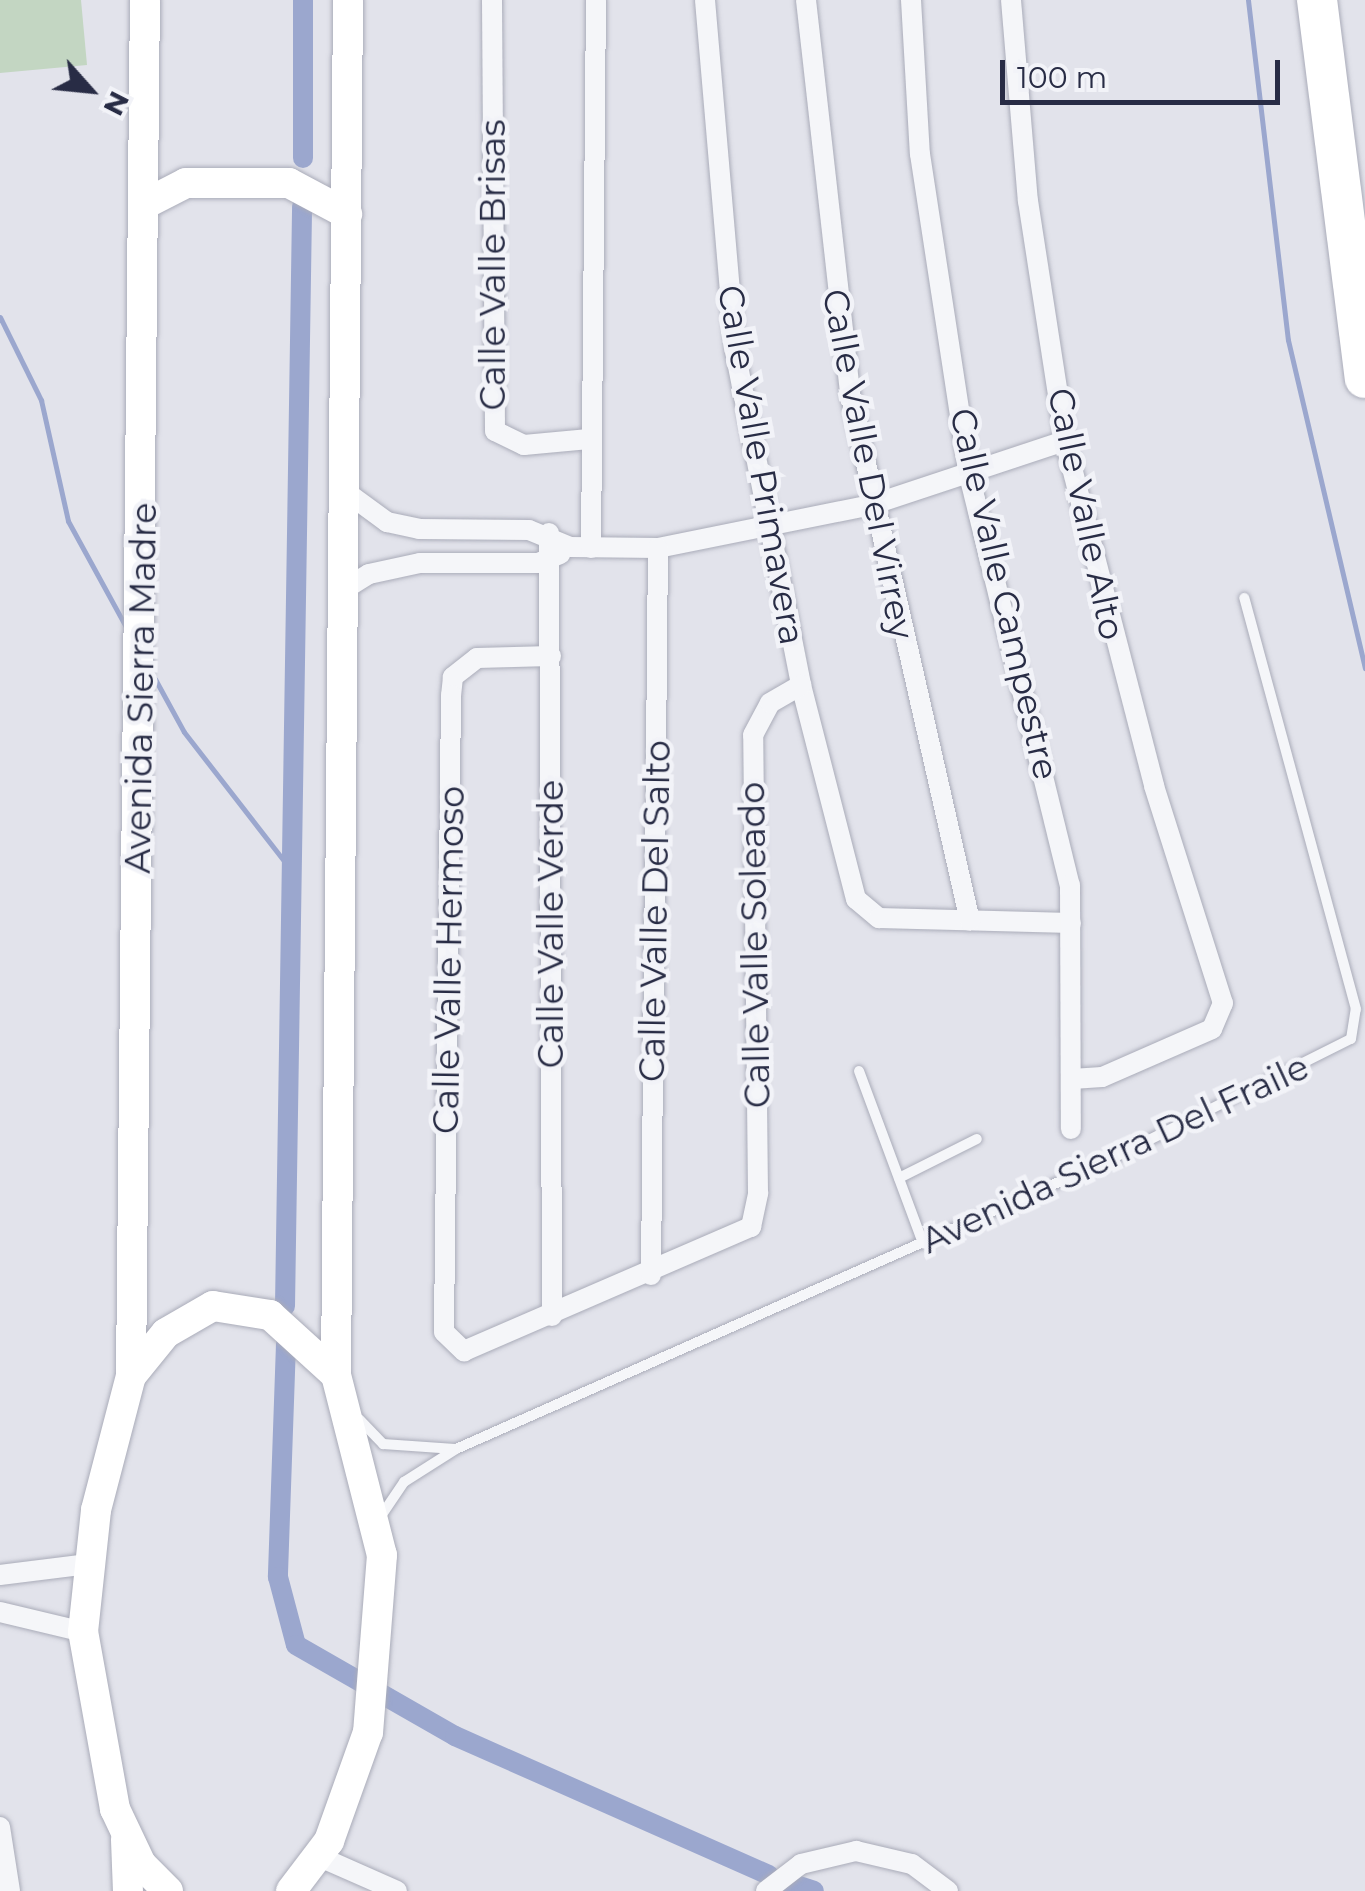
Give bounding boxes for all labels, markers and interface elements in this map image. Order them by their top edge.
north arrow [40,40,140,140]
scale bar [1005,40,1285,102]
text: 100 m [1017,59,1107,96]
text: N [96,86,137,121]
street label: Calle Valle Brisas [472,119,514,411]
street label: Calle Valle Primavera [709,282,813,648]
street label: Calle Valle Del Virrey [813,285,923,643]
street label: Calle Valle Alto [1039,384,1133,644]
street label: Calle Valle Campestre [941,404,1067,784]
street label: Avenida Sierra Madre [117,502,165,874]
street label: Calle Valle Del Salto [631,740,679,1082]
street label: Calle Valle Verde [530,780,572,1068]
street label: Calle Valle Soleado [731,781,779,1109]
street label: Calle Valle Hermoso [425,786,473,1134]
street label: Avenida Sierra Del Fraile [915,1046,1315,1262]

